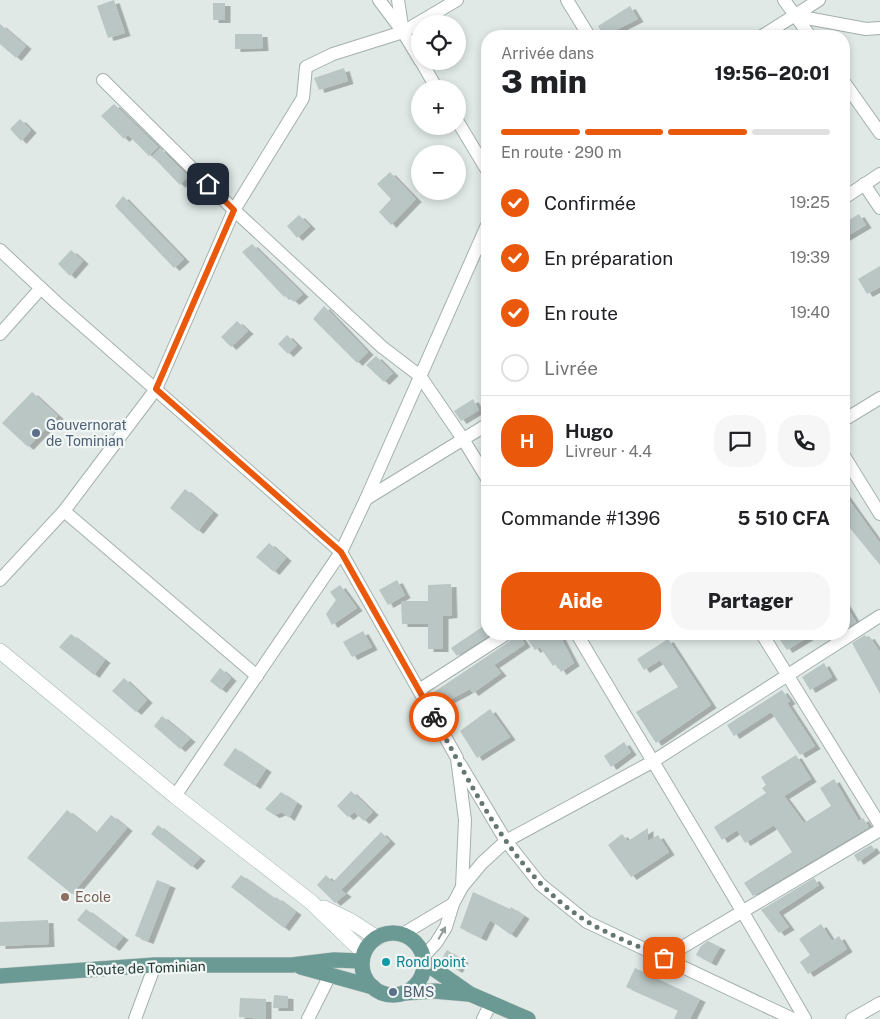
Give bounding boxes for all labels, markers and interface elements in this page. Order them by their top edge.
map controls [411,15,466,200]
button: locate [411,15,466,70]
text: Arrivée dans [501,44,594,63]
text: 19:56–20:01 [714,62,830,84]
text: 3 min [501,63,587,100]
button: + [411,80,466,135]
text: En route · 290 m [501,143,622,162]
button: − [411,145,466,200]
pin [187,163,229,205]
icon: home [194,170,222,198]
icon: check [501,189,529,217]
text: Confirmée [544,192,636,214]
text: 19:25 [790,193,830,212]
icon: check [501,244,529,272]
text: En préparation [544,247,673,269]
text: 19:39 [790,248,830,267]
icon: check [501,299,529,327]
text: En route [544,302,618,324]
text: 19:40 [790,303,830,322]
text: Livrée [544,357,598,379]
button: chat [714,415,766,467]
button: phone [778,415,830,467]
place label: Gouvernorat de Tominian [46,417,127,449]
text: Hugo [565,420,614,442]
marker: Gouvernorat de Tominian [30,427,42,439]
text: H [520,430,534,452]
text: Livreur · 4.4 [565,442,652,461]
text: Commande #1396 [501,507,660,529]
text: 5 510 CFA [738,507,830,529]
button: Aide [501,572,661,630]
button: Partager [671,572,830,630]
courier [409,692,459,742]
icon: bike [420,703,448,731]
place label: Ecole [75,889,111,905]
marker: Ecole [59,891,71,903]
one-way arrow [438,926,446,940]
pin [643,937,685,979]
icon: bag [650,944,678,972]
place label: Rond point [396,954,466,970]
marker: Rond point [380,956,392,968]
street label: Route de Tominian [86,958,206,978]
place label: BMS [403,984,434,1000]
marker: BMS [387,986,399,998]

